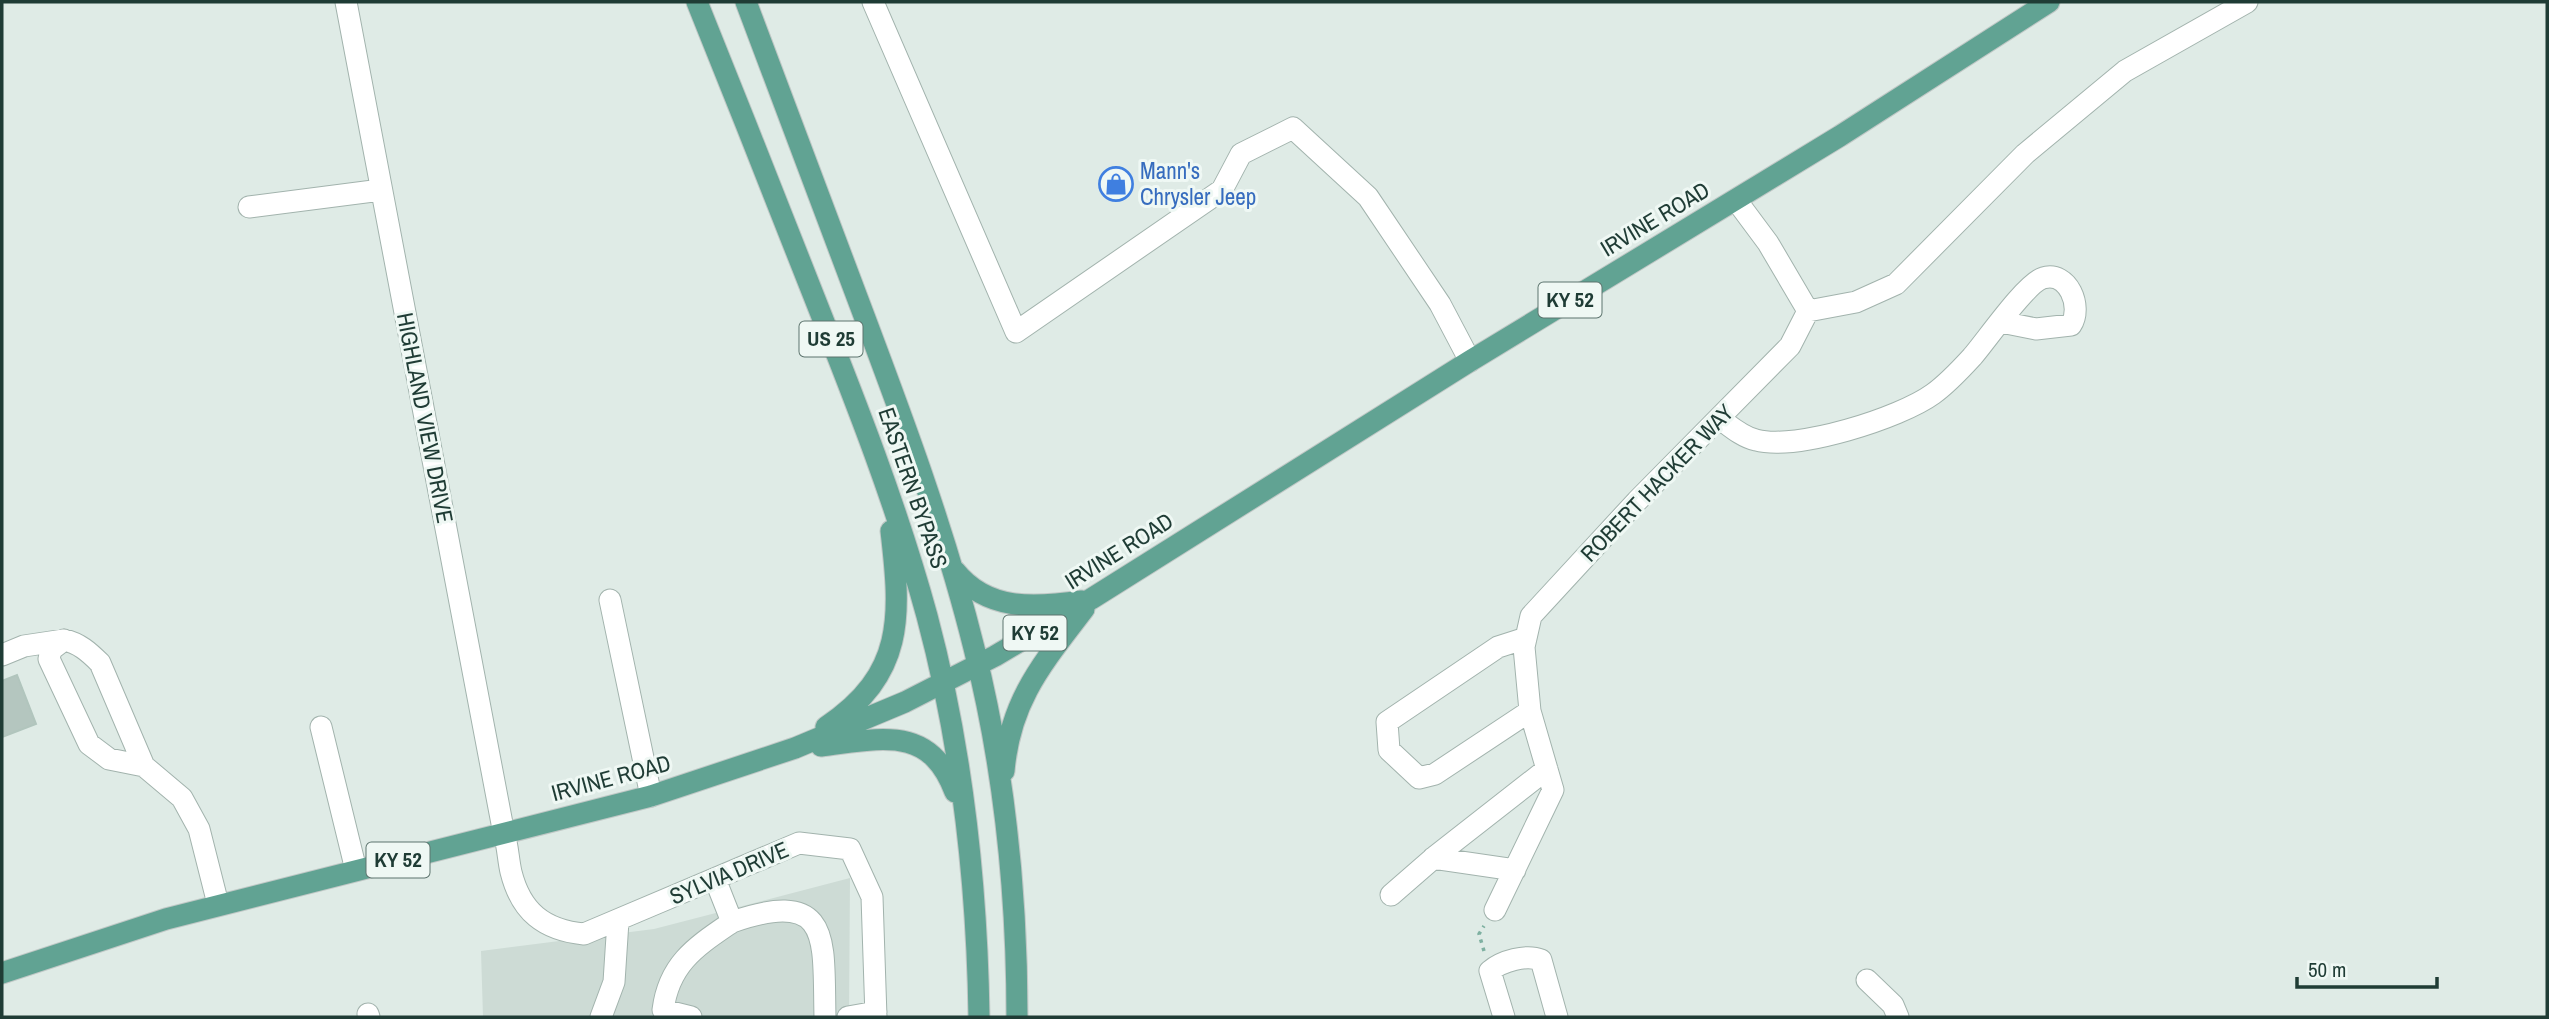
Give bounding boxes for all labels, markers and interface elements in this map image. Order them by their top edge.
place label: Mann's Chrysler Jeep [1140,155,1256,212]
shop icon: Mann's Chrysler Jeep [1097,165,1135,203]
street label: IRVINE ROAD [1594,174,1715,263]
road number: KY 52 [1538,282,1602,318]
street label: HIGHLAND VIEW DRIVE [390,310,461,526]
road number: US 25 [800,322,862,356]
street label: ROBERT HACKER WAY [1573,397,1740,568]
street label: EASTERN BYPASS [871,403,956,573]
street label: IRVINE ROAD [1059,505,1179,596]
road number: KY 52 [1004,616,1066,650]
street label: IRVINE ROAD [548,747,674,808]
street label: SYLVIA DRIVE [665,834,793,912]
road number: KY 52 [366,842,430,878]
scale bar [2297,946,2437,990]
text: 50 m [2308,955,2346,984]

